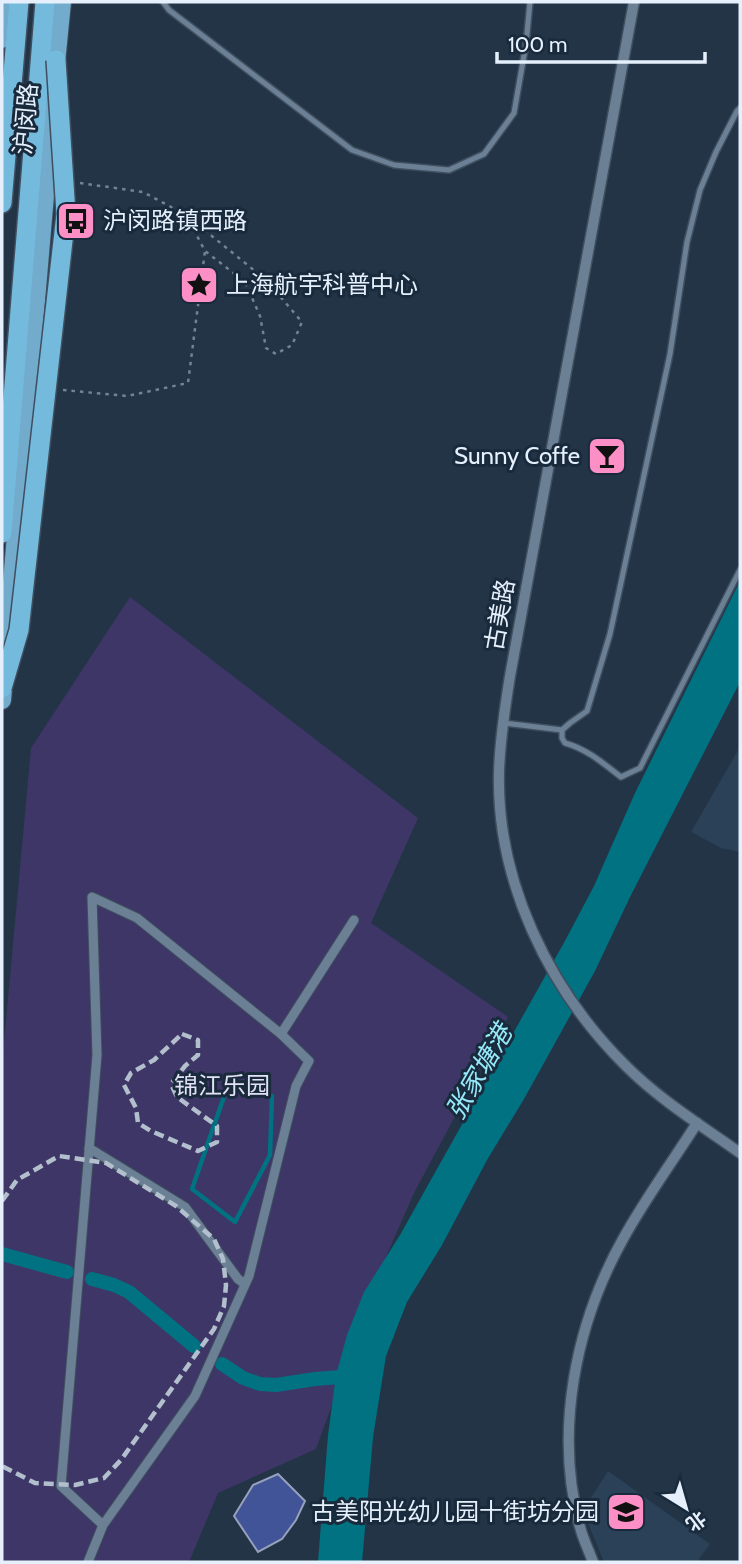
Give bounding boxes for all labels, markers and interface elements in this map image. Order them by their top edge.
scale bar [497,21,705,65]
text: 100 m [508,32,567,57]
street label: 沪闵路 [8,82,43,156]
bus stop icon: 沪闵路镇西路 [55,200,97,242]
place label: 沪闵路镇西路 [103,206,247,235]
place icon: 上海航宇科普中心 [178,264,220,306]
place label: 上海航宇科普中心 [226,270,418,299]
bar icon: Sunny Coffe [586,435,628,477]
place label: Sunny Coffe [454,441,580,470]
street label: 古美路 [479,577,520,653]
water label: 张家塘港 [439,1016,521,1125]
park label: 锦江乐园 [174,1071,270,1100]
north arrow [651,1473,721,1543]
school or university icon: 古美阳光幼儿园十街坊分园 [605,1491,647,1533]
place label: 古美阳光幼儿园十街坊分园 [311,1497,599,1526]
text: 北 [681,1506,710,1536]

